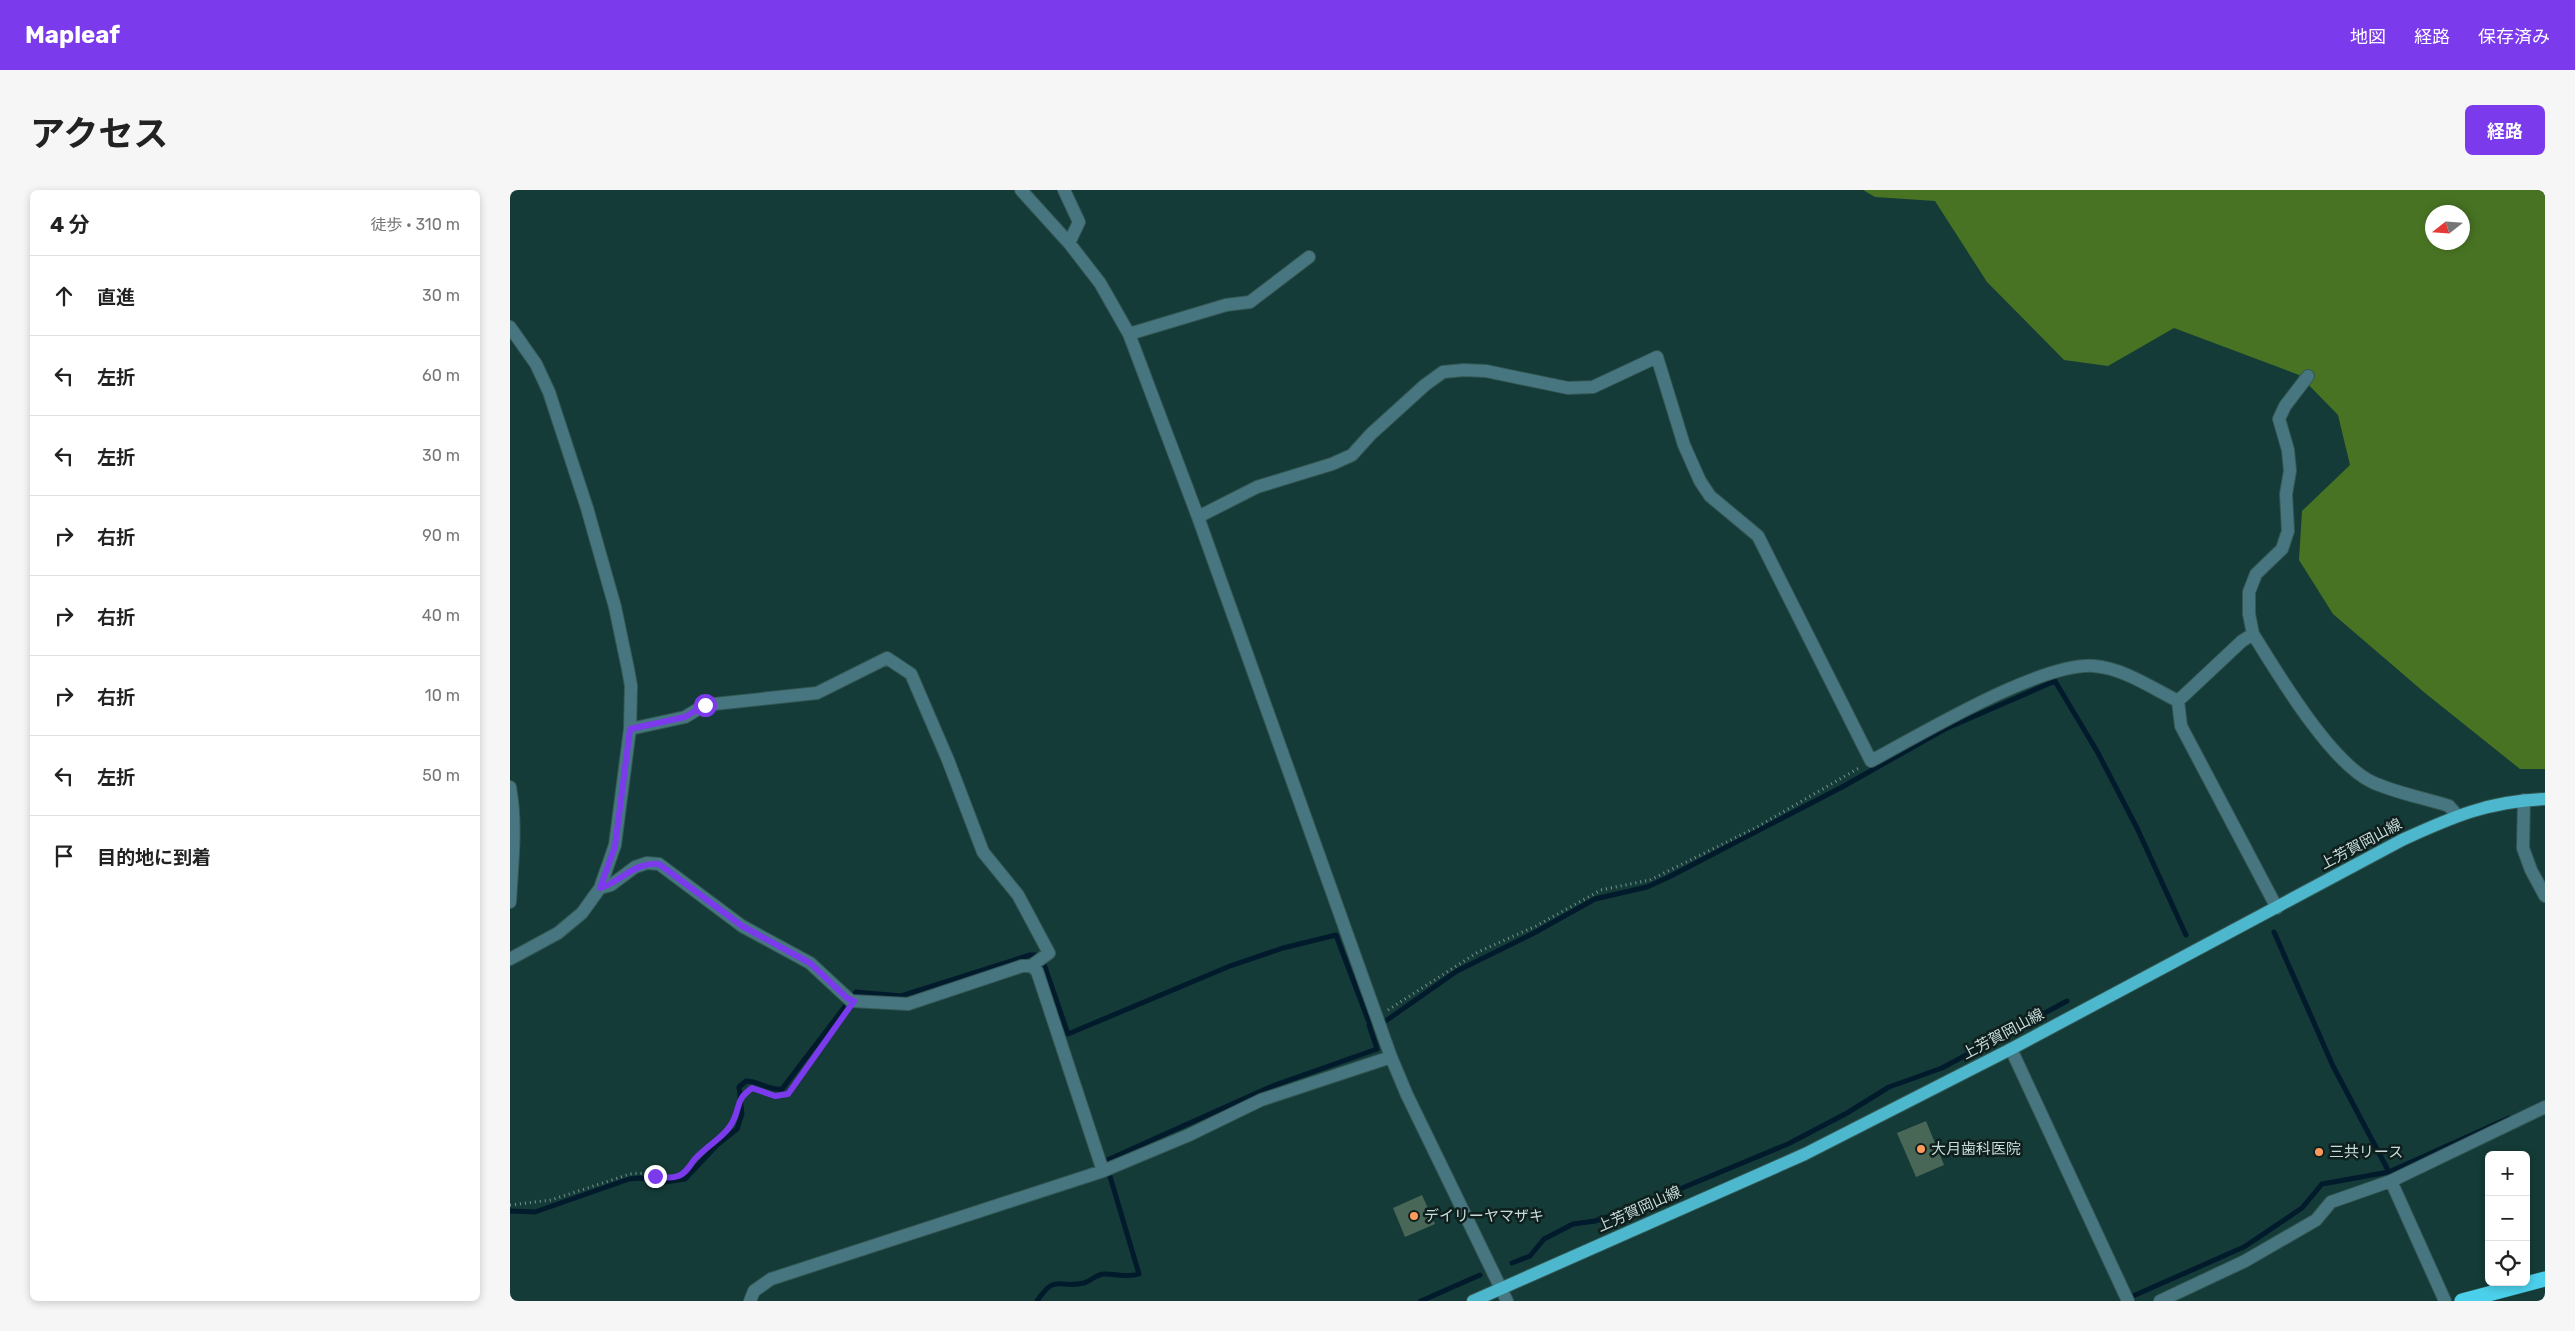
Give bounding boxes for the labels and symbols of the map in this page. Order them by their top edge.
north arrow [2425,205,2470,250]
route start [694,694,717,717]
street label: 上芳賀岡山線 [2317,815,2405,873]
street label: 上芳賀岡山線 [1959,1005,2047,1063]
place label: 大月歯科医院 [1931,1140,2021,1158]
marker: 大月歯科医院 [1915,1143,1927,1155]
place label: 三共リース [2329,1143,2403,1161]
marker: 三共リース [2313,1146,2325,1158]
route end [644,1165,667,1188]
street label: 上芳賀岡山線 [1594,1182,1684,1236]
place label: デイリーヤマザキ [1424,1207,1544,1225]
marker: デイリーヤマザキ [1408,1210,1420,1222]

